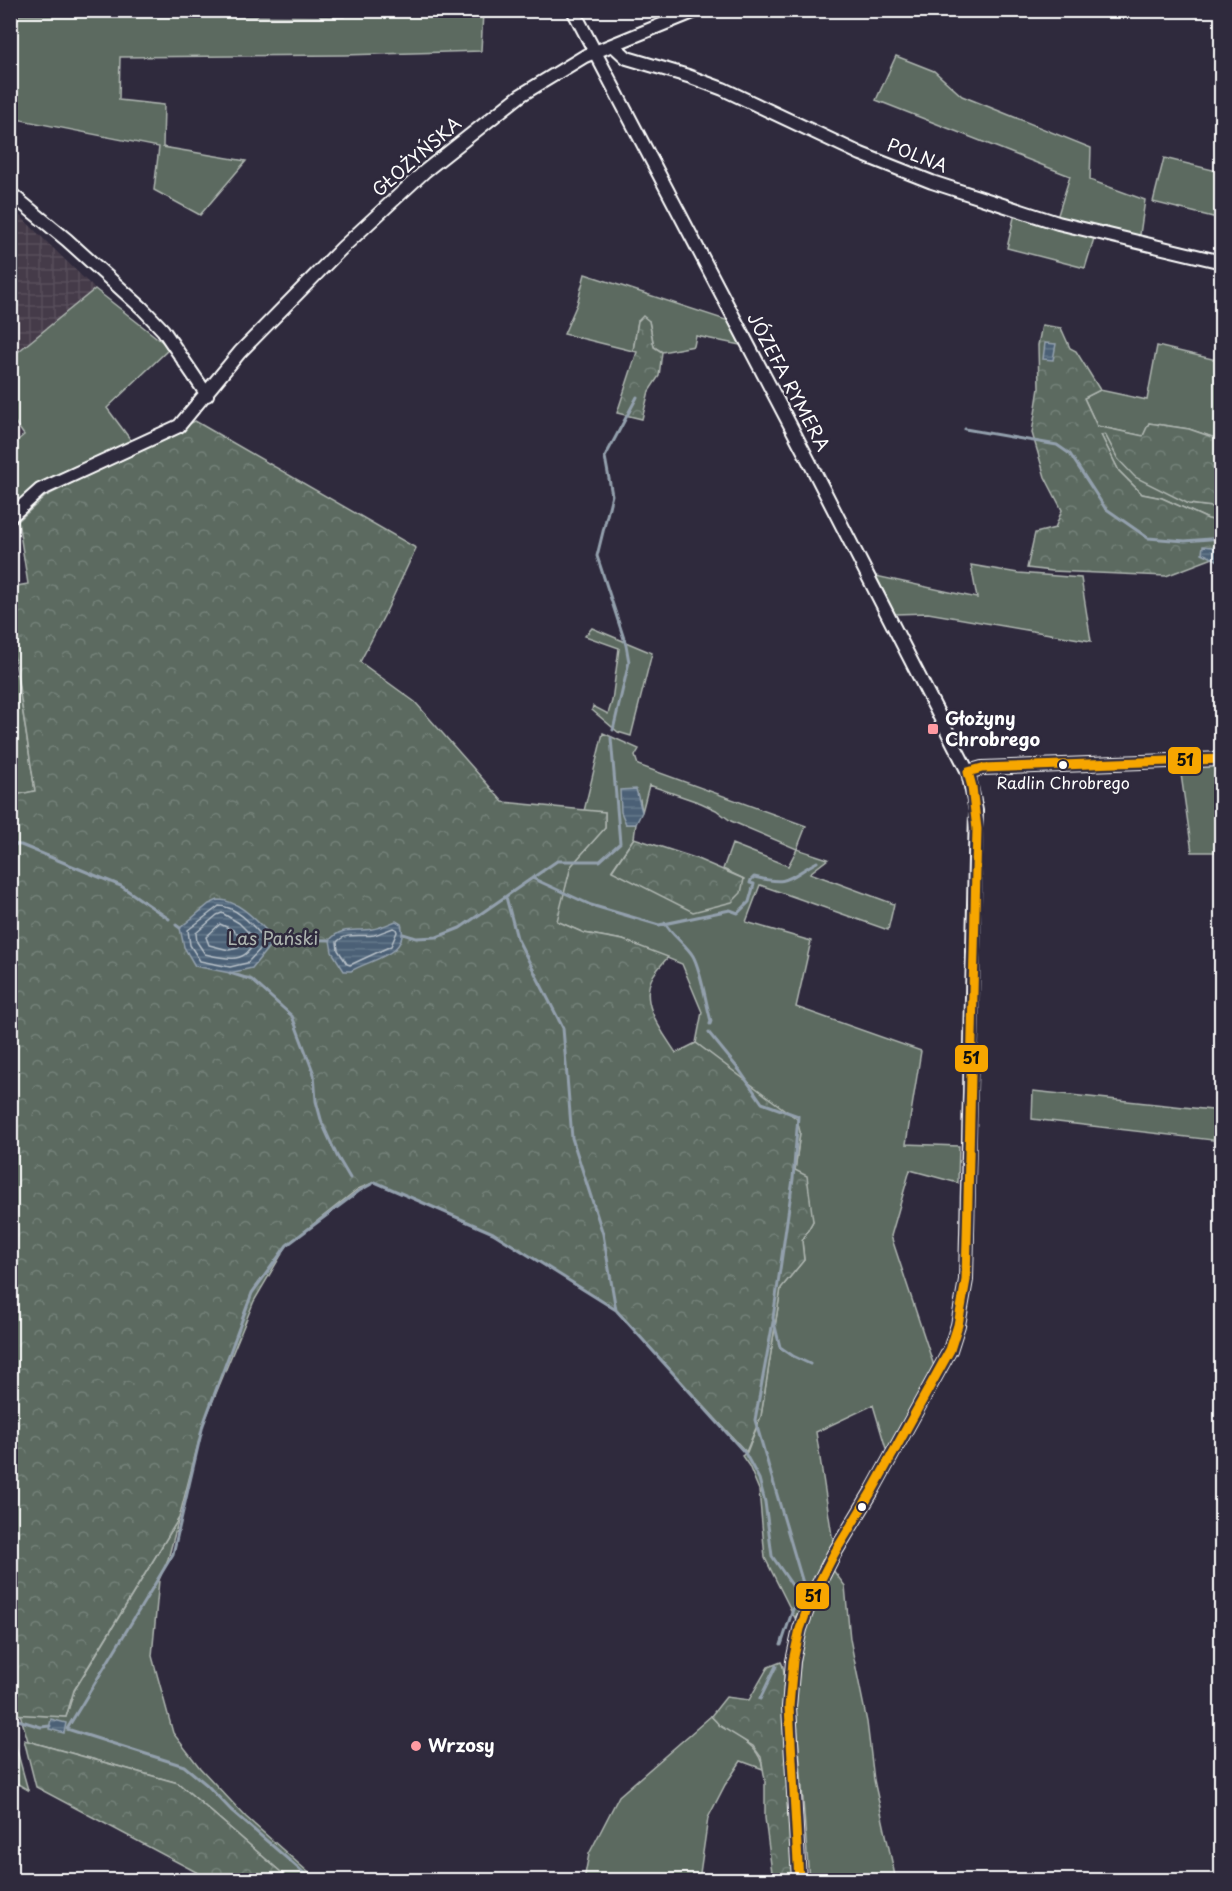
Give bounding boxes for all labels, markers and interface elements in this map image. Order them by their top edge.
street label: GŁOŻYŃSKA [366,110,466,202]
street label: POLNA [883,131,952,179]
street label: JÓZEFA RYMERA [741,307,837,455]
place label: Głożyny Chrobrego [945,704,1040,752]
marker: Głożyny Chrobrego [926,722,940,736]
line badge: 51 [1167,746,1202,775]
text: 51 [1176,747,1194,771]
marker: Radlin Chrobrego [1057,759,1069,771]
place label: Radlin Chrobrego [996,770,1130,794]
park label: Las Pański [228,924,318,951]
line badge: 51 [954,1044,989,1073]
text: 51 [962,1045,980,1069]
unlabelled marker [856,1501,868,1513]
line badge: 51 [795,1582,830,1610]
text: 51 [804,1583,822,1607]
place label: Wrzosy [428,1731,495,1758]
marker: Wrzosy [409,1739,423,1753]

